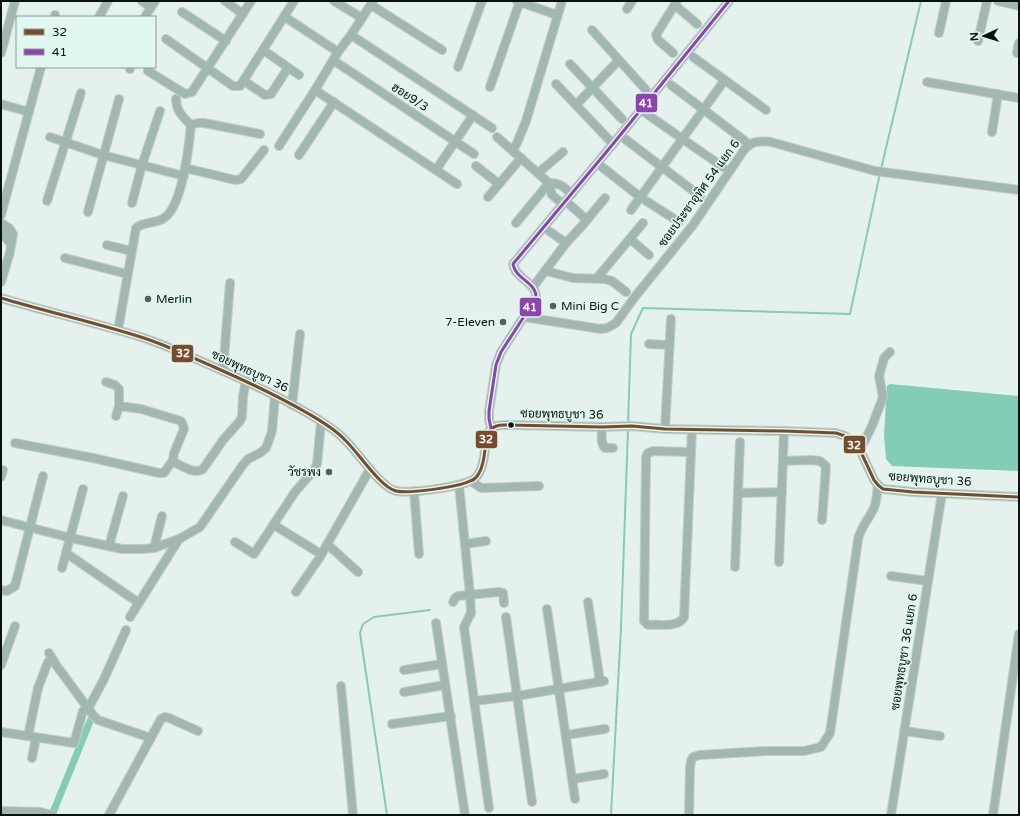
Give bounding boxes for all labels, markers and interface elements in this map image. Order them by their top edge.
legend [16,16,156,68]
north arrow [964,16,1004,56]
text: 32 [52,25,67,39]
text: N [968,32,981,42]
text: 41 [52,45,67,59]
street label: ฮอย9/3 [389,80,431,114]
line badge: 41 [635,93,658,113]
text: 41 [639,97,653,110]
street label: ซอยประชาอุทิศ 54 แยก 6 [655,137,744,251]
place label: Merlin [156,292,192,306]
marker: Merlin [143,294,153,304]
line badge: 41 [519,297,542,317]
place label: Mini Big C [561,299,619,313]
text: 41 [523,301,537,314]
marker: Mini Big C [548,301,558,311]
place label: 7-Eleven [445,315,495,329]
marker: 7-Eleven [498,317,508,327]
line badge: 32 [171,344,194,363]
text: 32 [176,347,190,360]
street label: ซอยพุทธบูชา 36 [208,347,291,397]
street label: ซอยพุทธบูชา 36 [520,406,604,424]
unlabelled marker [506,420,516,430]
line badge: 32 [475,430,498,449]
text: 32 [479,433,493,446]
line badge: 32 [843,435,866,454]
text: 32 [847,439,861,452]
place label: วัชรพง [288,465,321,479]
marker: วัชรพง [324,467,334,477]
street label: ซอยพุทธบูชา 36 [888,469,972,491]
street label: ซอยพุทธบูชา 36 แยก 6 [888,593,922,712]

